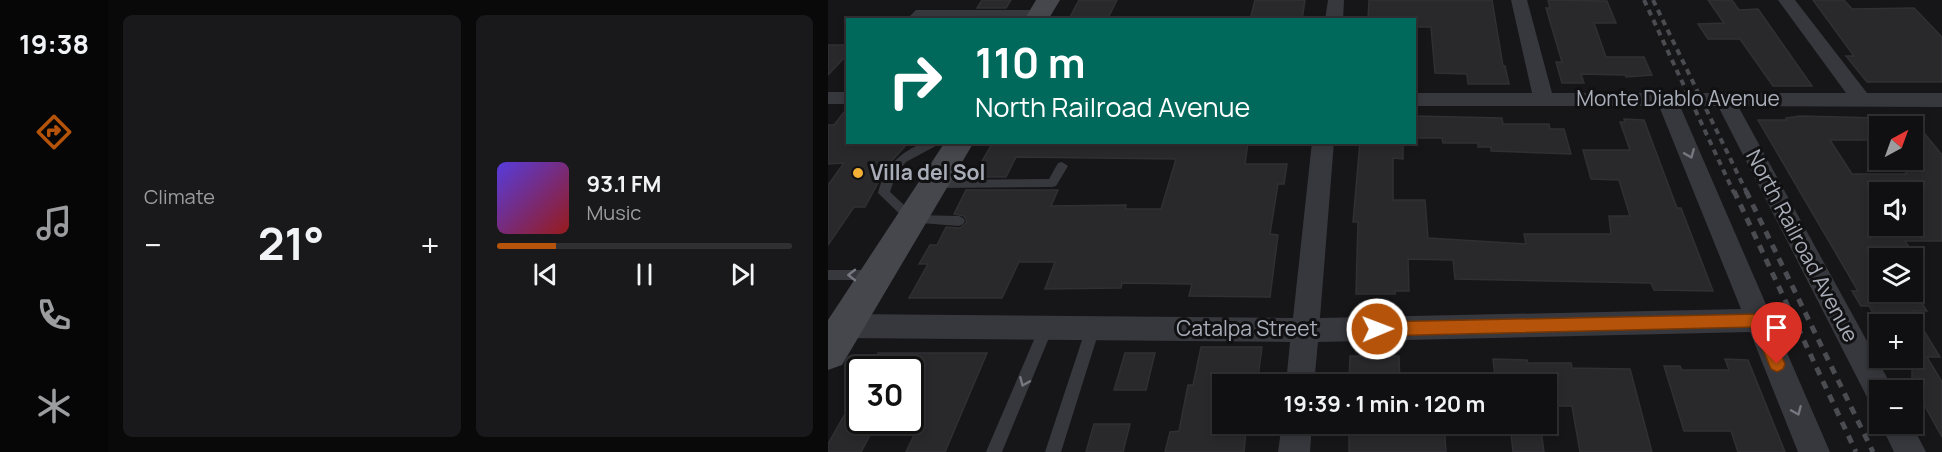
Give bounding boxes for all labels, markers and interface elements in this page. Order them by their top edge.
text: 19:38 [19,25,89,62]
text: 110 m [975,33,1086,91]
icon: right [876,42,954,120]
street label: Monte Diablo Avenue [1576,84,1780,112]
text: North Railroad Avenue [975,88,1250,125]
icon: directions [33,111,75,153]
north arrow [1869,116,1923,170]
map controls [1869,116,1923,434]
street label: North Railroad Avenue [1740,144,1866,347]
one-way arrow [1683,147,1695,158]
place label: Villa del Sol [870,158,985,186]
marker: Villa del Sol [851,166,865,180]
text: 93.1 FM [587,169,661,199]
button: sound [1869,182,1923,236]
text: Climate [144,183,215,210]
text: Music [587,199,641,226]
icon: music [33,202,75,244]
text: 21° [258,212,325,274]
text: − [144,222,162,267]
text: + [420,222,440,267]
button: layers [1869,248,1923,302]
icon: previous [529,258,562,291]
icon: pause [628,258,661,291]
icon: next [726,258,759,291]
one-way arrow [848,269,857,281]
icon: phone [33,294,75,336]
position arrow [1345,297,1409,361]
pin [1751,302,1802,364]
icon: arrive [1760,311,1793,344]
street label: Catalpa Street [1176,314,1318,342]
button: + [1869,314,1923,368]
speed limit sign: 30 [846,356,924,434]
one-way arrow [1019,375,1031,386]
button: − [1869,380,1923,434]
icon: climate [33,385,75,427]
text: 19:39 · 1 min · 120 m [1284,389,1485,419]
one-way arrow [1790,405,1802,416]

